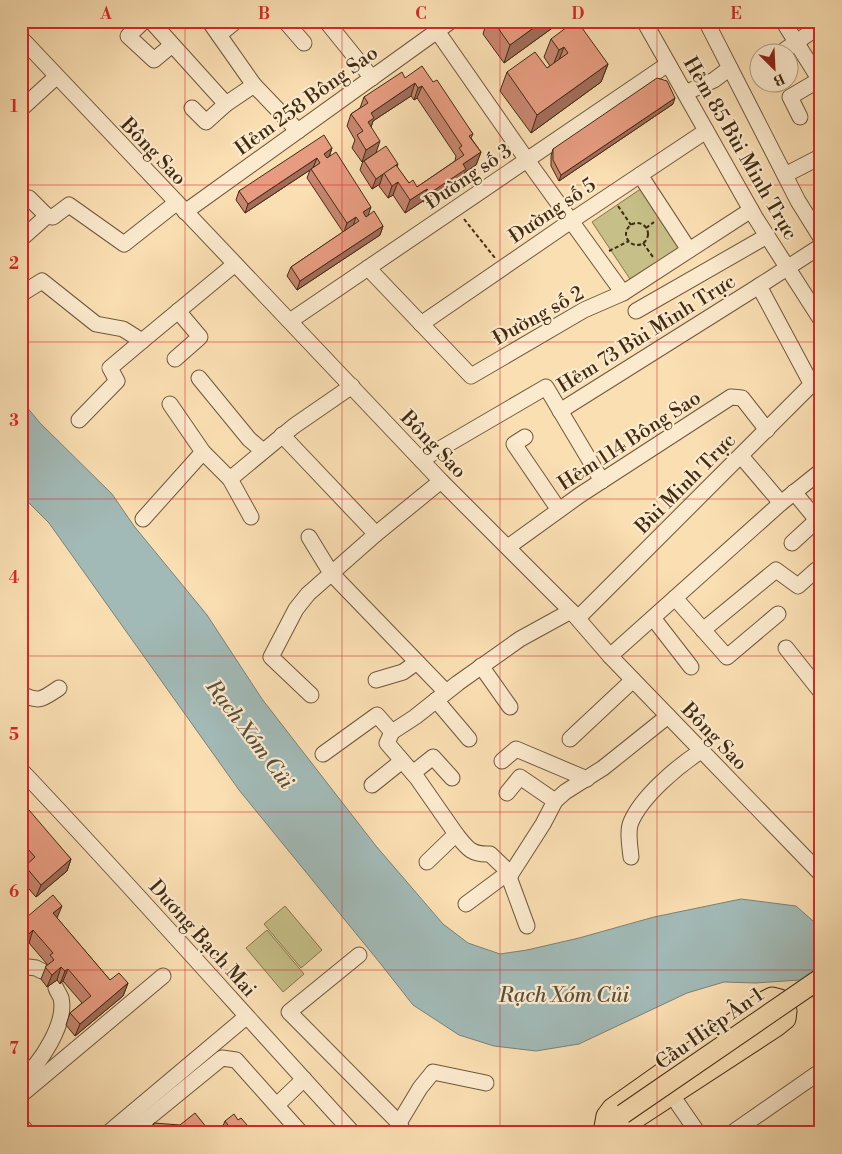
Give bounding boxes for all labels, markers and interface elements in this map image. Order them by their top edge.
text: A [99,4,112,24]
text: B [258,4,270,24]
text: C [415,4,427,24]
text: D [572,4,585,24]
text: E [730,4,742,24]
street label: Hẻm 258 Bông Sao [230,41,383,162]
north arrow [750,42,800,92]
street label: Hẻm 85 Bùi Minh Trực [679,52,803,244]
text: 1 [10,97,18,117]
street label: Bông Sao [114,112,191,191]
street label: Đường số 3 [421,139,517,215]
street label: Đường số 5 [505,173,601,249]
text: 2 [9,254,19,274]
street label: Hẻm 73 Bùi Minh Trực [553,269,740,399]
street label: Đường số 2 [489,281,589,352]
street label: Hẻm 114 Bông Sao [554,386,706,497]
street label: Bông Sao [394,405,471,484]
text: 3 [9,411,19,431]
street label: Bùi Minh Trực [630,428,742,540]
text: 4 [9,568,20,588]
water label: Rạch Xóm Củi [199,674,299,795]
street label: Bông Sao [675,697,752,776]
text: 5 [9,725,19,745]
street label: Dương Bạch Mai [143,875,261,1003]
text: 6 [9,882,19,902]
street label: Cầu Hiệp Ân 1 [650,982,769,1076]
water label: Rạch Xóm Củi [498,983,630,1009]
text: 7 [9,1039,19,1059]

